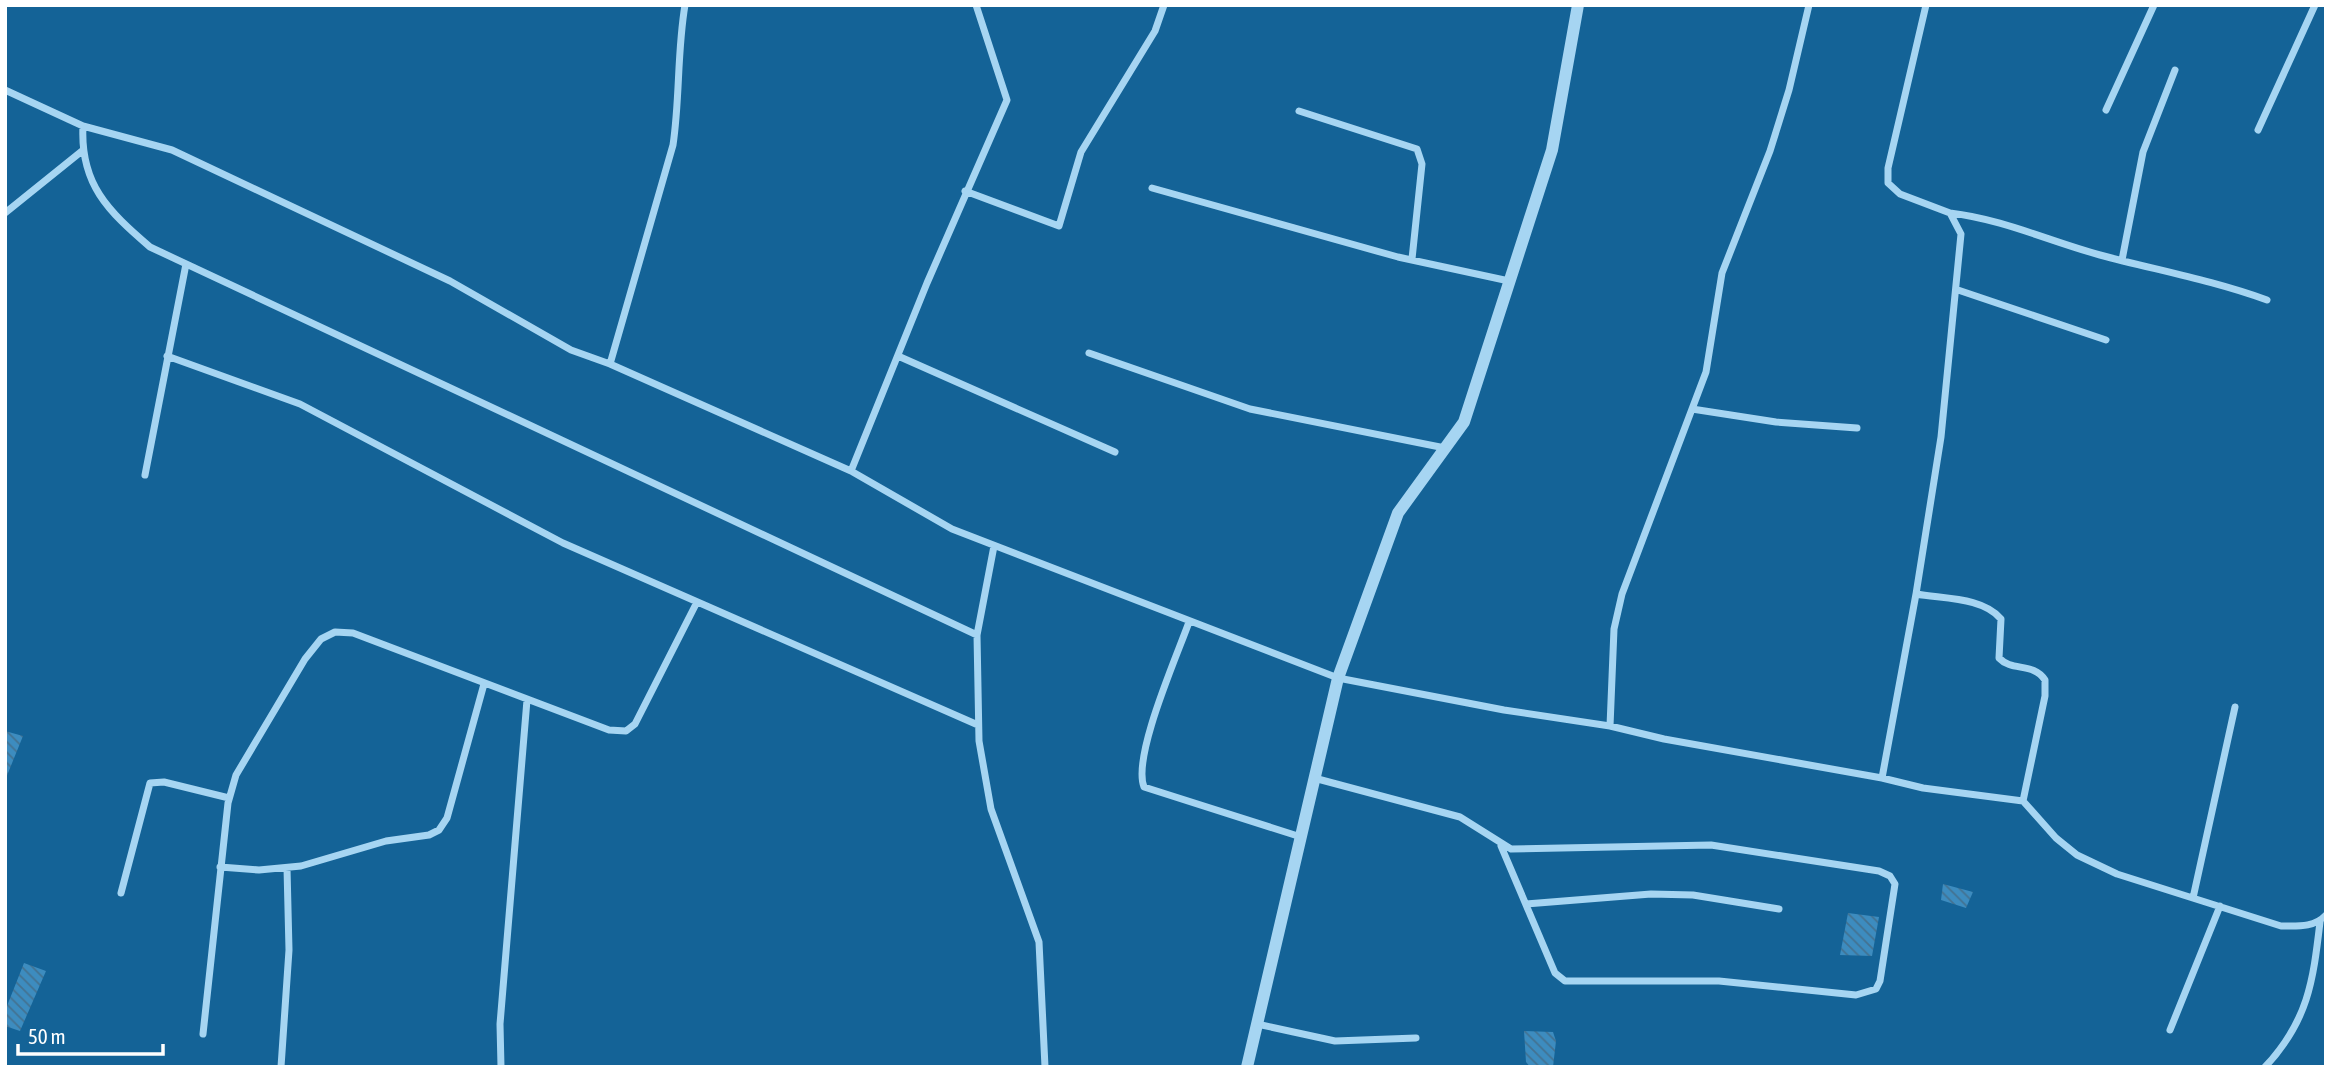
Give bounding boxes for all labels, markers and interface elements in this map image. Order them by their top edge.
scale bar [18,1012,163,1056]
text: 50 m [28,1024,66,1048]

